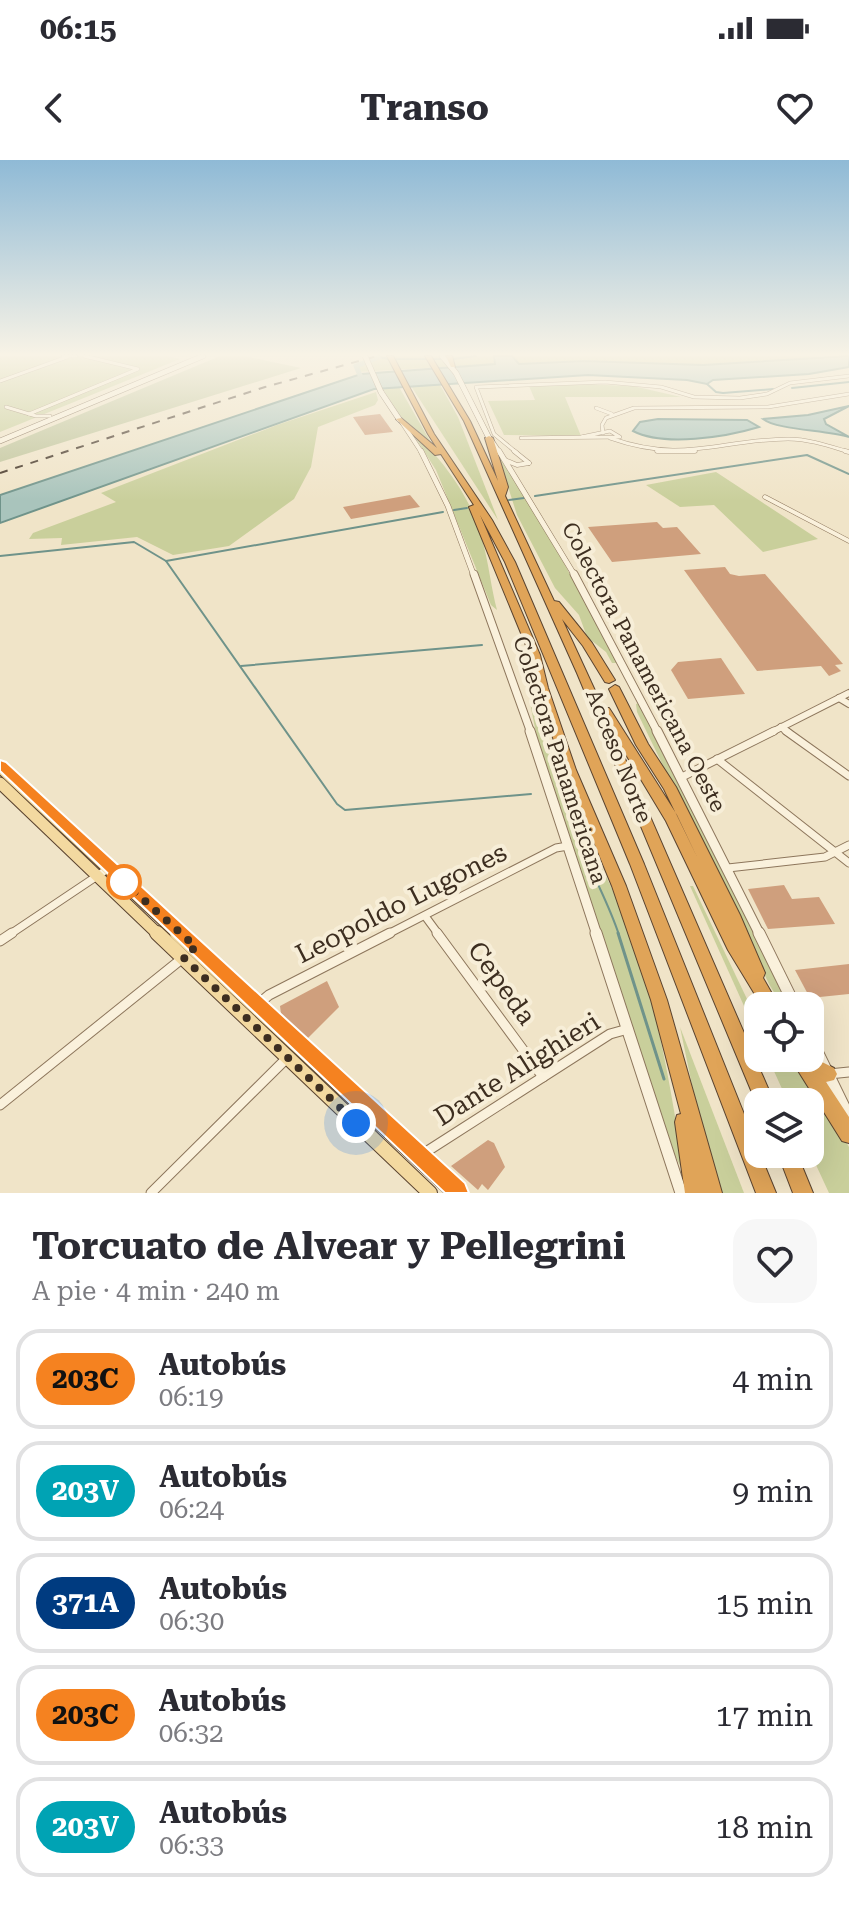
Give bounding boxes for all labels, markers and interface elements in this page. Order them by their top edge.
text: 06:15 [40,11,117,46]
icon: back [32,86,76,130]
icon: heart [773,86,817,130]
text: Transo [360,87,489,129]
street label: Colectora Panamericana Oeste [556,518,732,816]
street label: Colectora Panamericana [507,633,613,887]
street label: Acceso Norte [581,686,657,826]
street label: Leopoldo Lugones [291,837,511,969]
unlabelled marker [107,865,141,899]
street label: Cepeda [462,936,542,1030]
map controls [744,992,824,1168]
button: locate [744,992,824,1072]
street label: Dante Alighieri [429,1006,605,1132]
button: layers [744,1088,824,1168]
your location [336,1103,376,1143]
button: heart [733,1219,817,1303]
text: Torcuato de Alvear y Pellegrini [32,1224,626,1268]
text: A pie · 4 min · 240 m [32,1276,280,1306]
text: Autobús [159,1347,286,1382]
text: 203C [52,1362,119,1395]
text: 4 min [732,1362,813,1397]
text: 06:19 [159,1382,224,1412]
text: Autobús [159,1459,287,1494]
text: 203V [52,1474,119,1507]
text: 9 min [732,1474,813,1509]
text: 06:24 [159,1494,224,1524]
text: Autobús [159,1571,287,1606]
text: 371A [52,1586,119,1619]
text: 15 min [716,1586,813,1621]
text: 06:30 [159,1606,224,1636]
text: Autobús [159,1683,286,1718]
text: 203C [52,1698,119,1731]
text: 17 min [716,1698,813,1733]
text: 06:32 [159,1718,224,1748]
text: Autobús [159,1795,287,1830]
text: 203V [52,1810,119,1843]
text: 18 min [716,1810,813,1845]
text: 06:33 [159,1830,224,1860]

